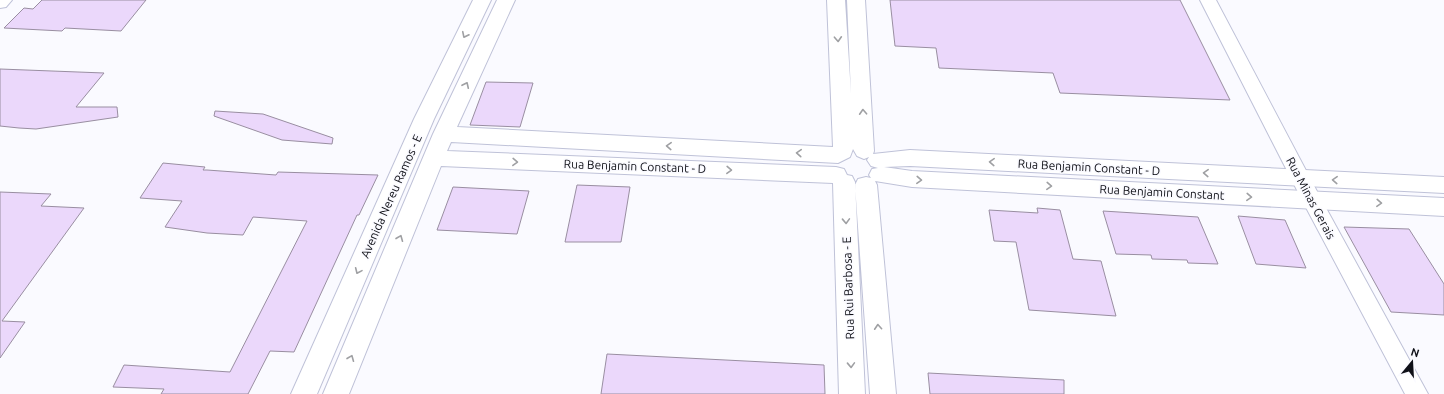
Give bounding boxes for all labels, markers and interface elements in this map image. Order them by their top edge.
one-way arrow [462,31,470,38]
one-way arrow [834,36,843,42]
one-way arrow [461,81,469,89]
one-way arrow [858,109,867,115]
street label: Avenida Nereu Ramos - E [358,132,424,260]
one-way arrow [666,142,672,150]
one-way arrow [796,148,802,157]
street label: Rua Minas Gerais [1284,155,1338,241]
street label: Rua Benjamin Constant - D [564,157,706,175]
street label: Rua Benjamin Constant - D [1017,157,1161,177]
one-way arrow [512,158,518,166]
one-way arrow [989,158,995,167]
one-way arrow [726,166,732,174]
one-way arrow [1203,169,1209,178]
one-way arrow [916,175,922,184]
one-way arrow [1332,175,1338,184]
one-way arrow [1046,182,1052,191]
street label: Rua Benjamin Constant [1099,182,1225,202]
one-way arrow [1246,192,1252,201]
one-way arrow [1376,199,1382,208]
one-way arrow [842,218,850,224]
one-way arrow [396,234,404,241]
street label: Rua Rui Barbosa - E [840,236,856,340]
one-way arrow [355,266,363,274]
one-way arrow [873,324,882,330]
north arrow [1392,342,1432,382]
text: N [1409,346,1421,359]
one-way arrow [346,354,354,362]
one-way arrow [847,362,855,368]

